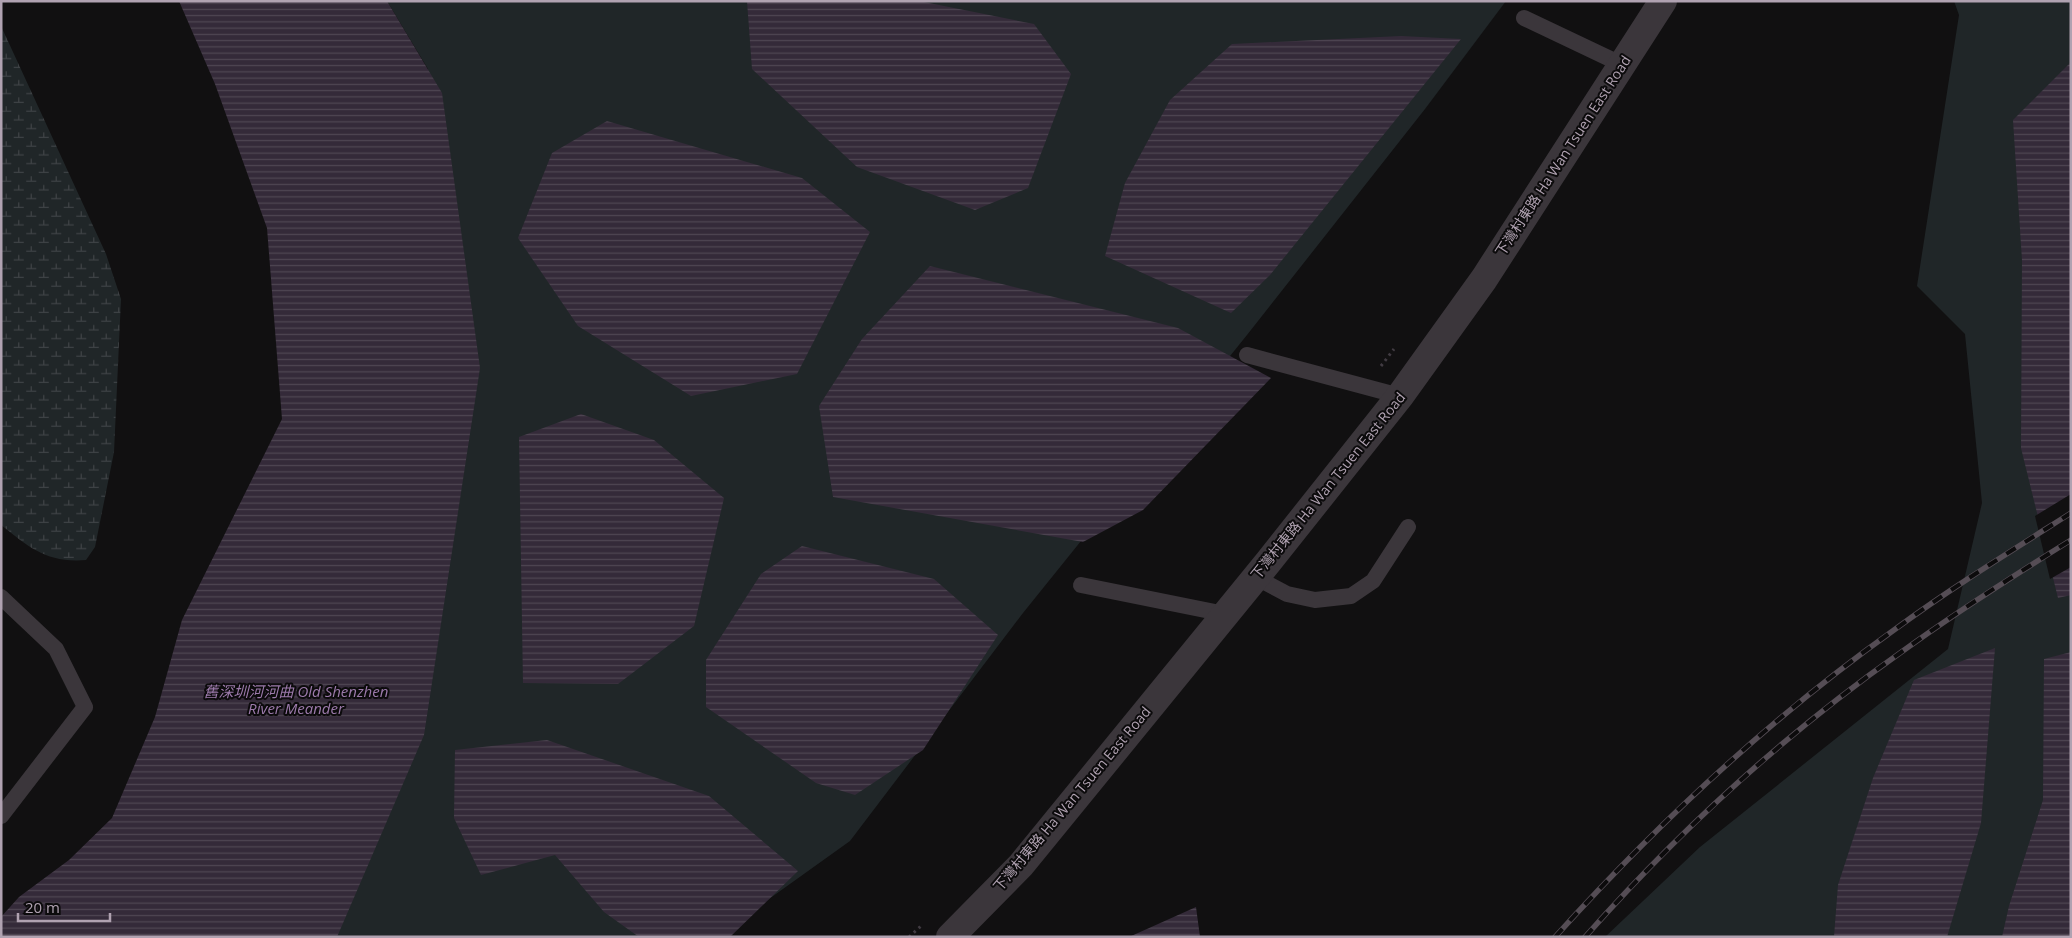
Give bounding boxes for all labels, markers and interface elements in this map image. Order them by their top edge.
street label: 下灣村東路 Ha Wan Tsuen East Road [1490,52,1635,260]
street label: 下灣村東路 Ha Wan Tsuen East Road [1246,388,1409,583]
water label: 舊深圳河河曲 Old Shenzhen River Meander [204,681,388,718]
street label: 下灣村東路 Ha Wan Tsuen East Road [989,702,1155,895]
scale bar [18,890,110,922]
text: 20 m [25,897,60,917]

